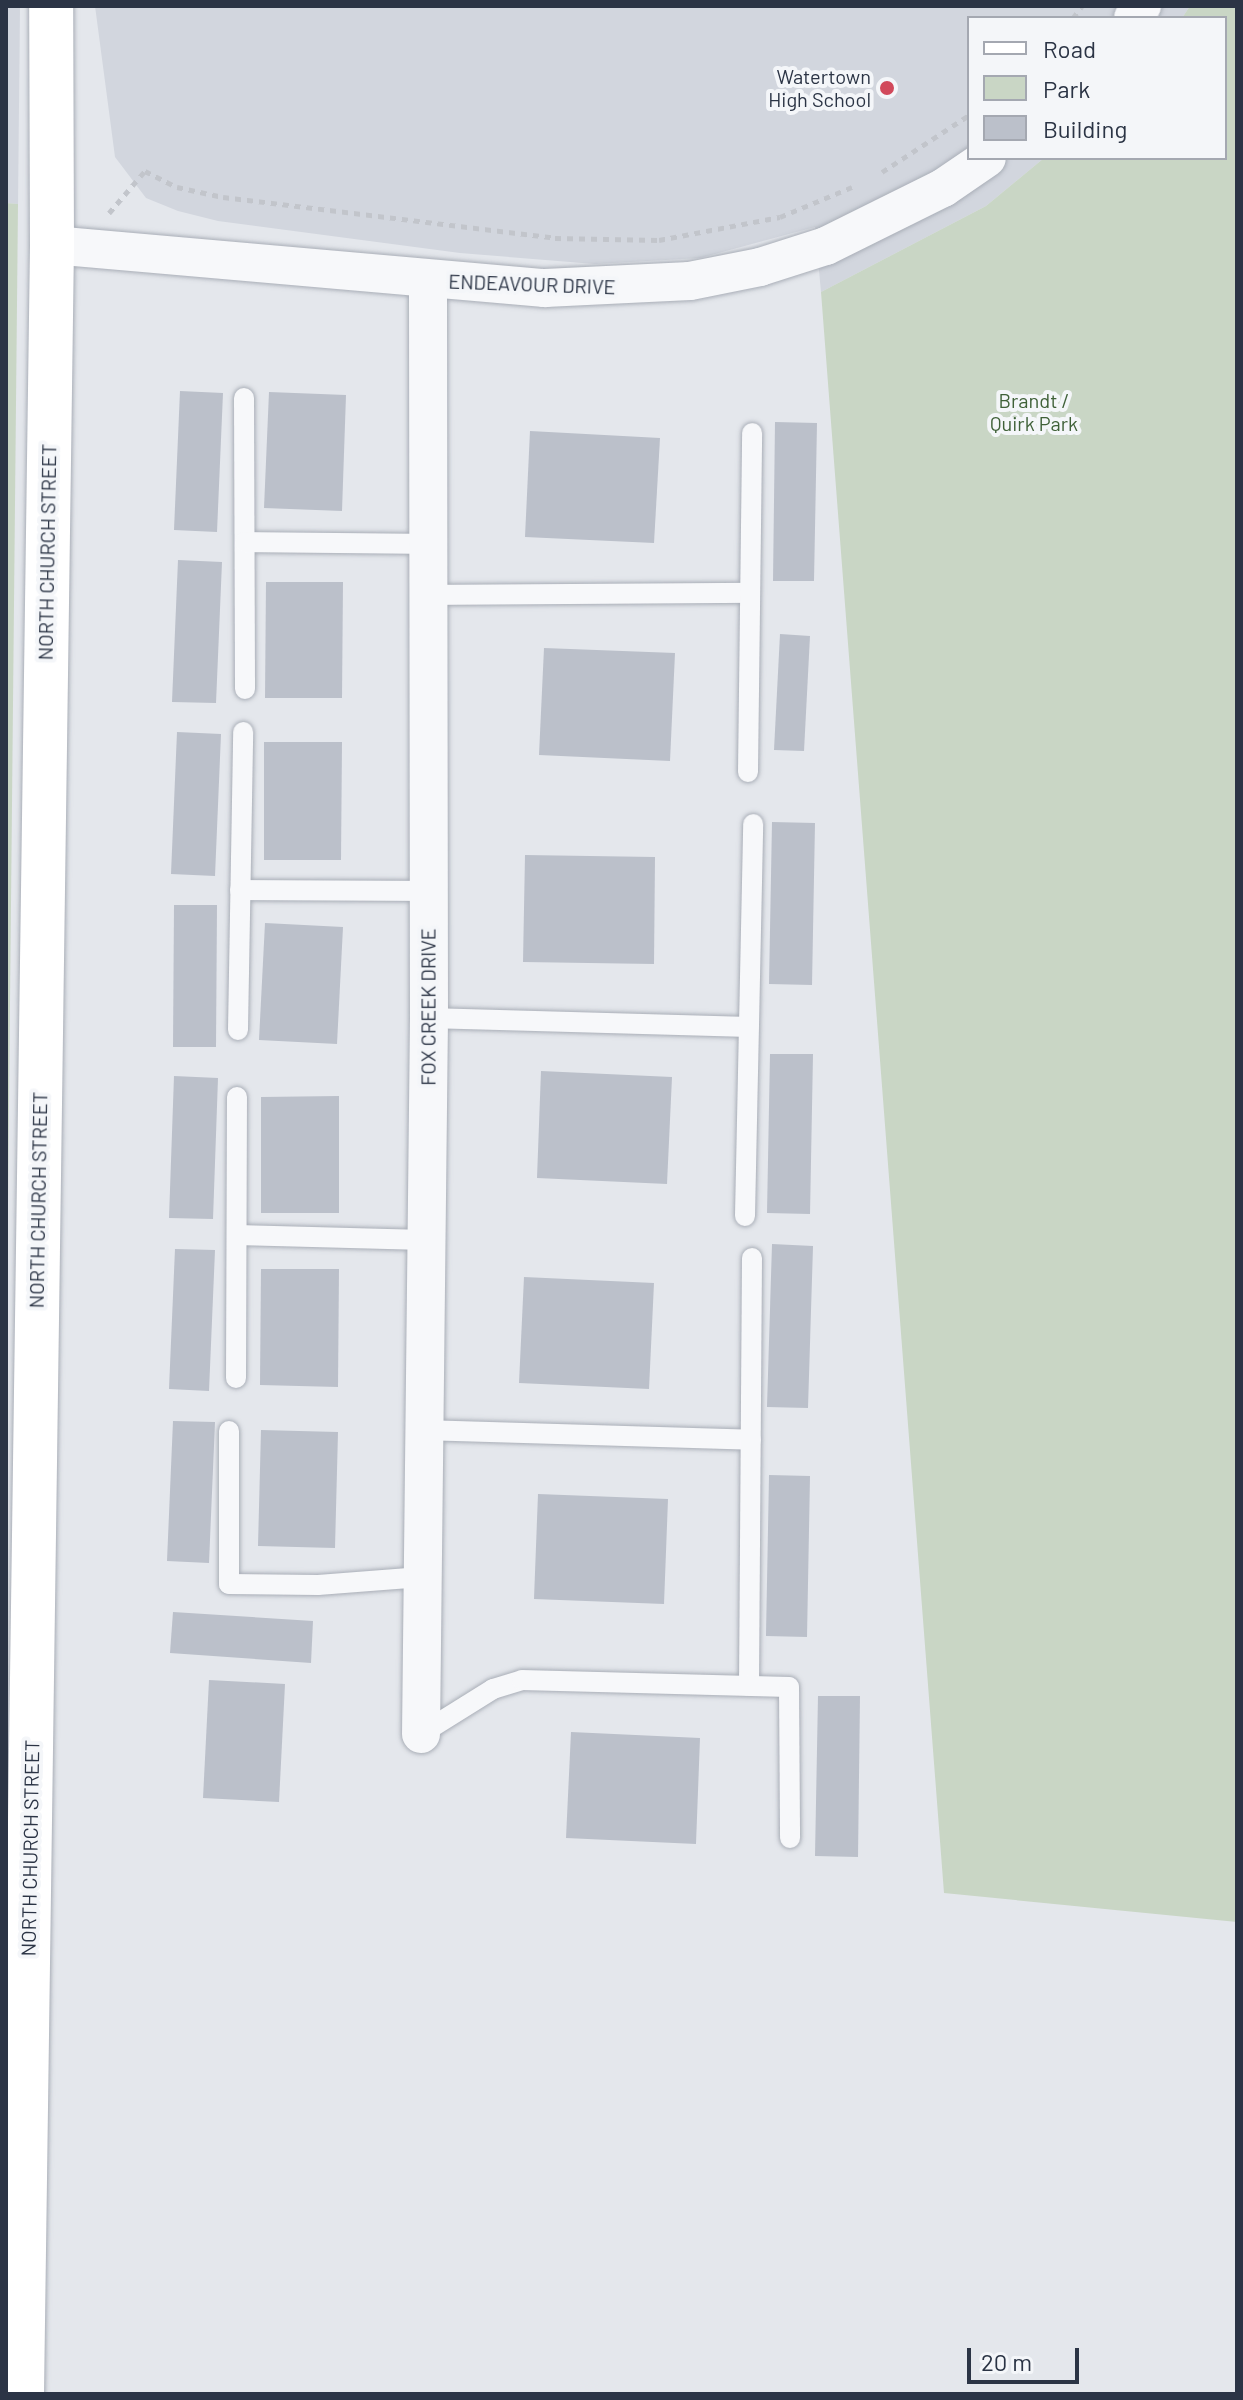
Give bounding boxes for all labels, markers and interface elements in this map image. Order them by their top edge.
legend [967,16,1227,160]
text: Road [1043,34,1096,63]
place label: Watertown High School [768,64,871,111]
text: Park [1043,74,1090,103]
marker: Watertown High School [878,79,896,97]
text: Building [1043,114,1127,143]
street label: ENDEAVOUR DRIVE [448,269,616,299]
park label: Brandt / Quirk Park [990,388,1078,435]
street label: NORTH CHURCH STREET [33,443,61,661]
street label: FOX CREEK DRIVE [416,928,440,1086]
street label: NORTH CHURCH STREET [24,1091,52,1309]
street label: NORTH CHURCH STREET [16,1739,44,1957]
scale bar [971,2332,1083,2382]
text: 20 m [981,2347,1032,2376]

